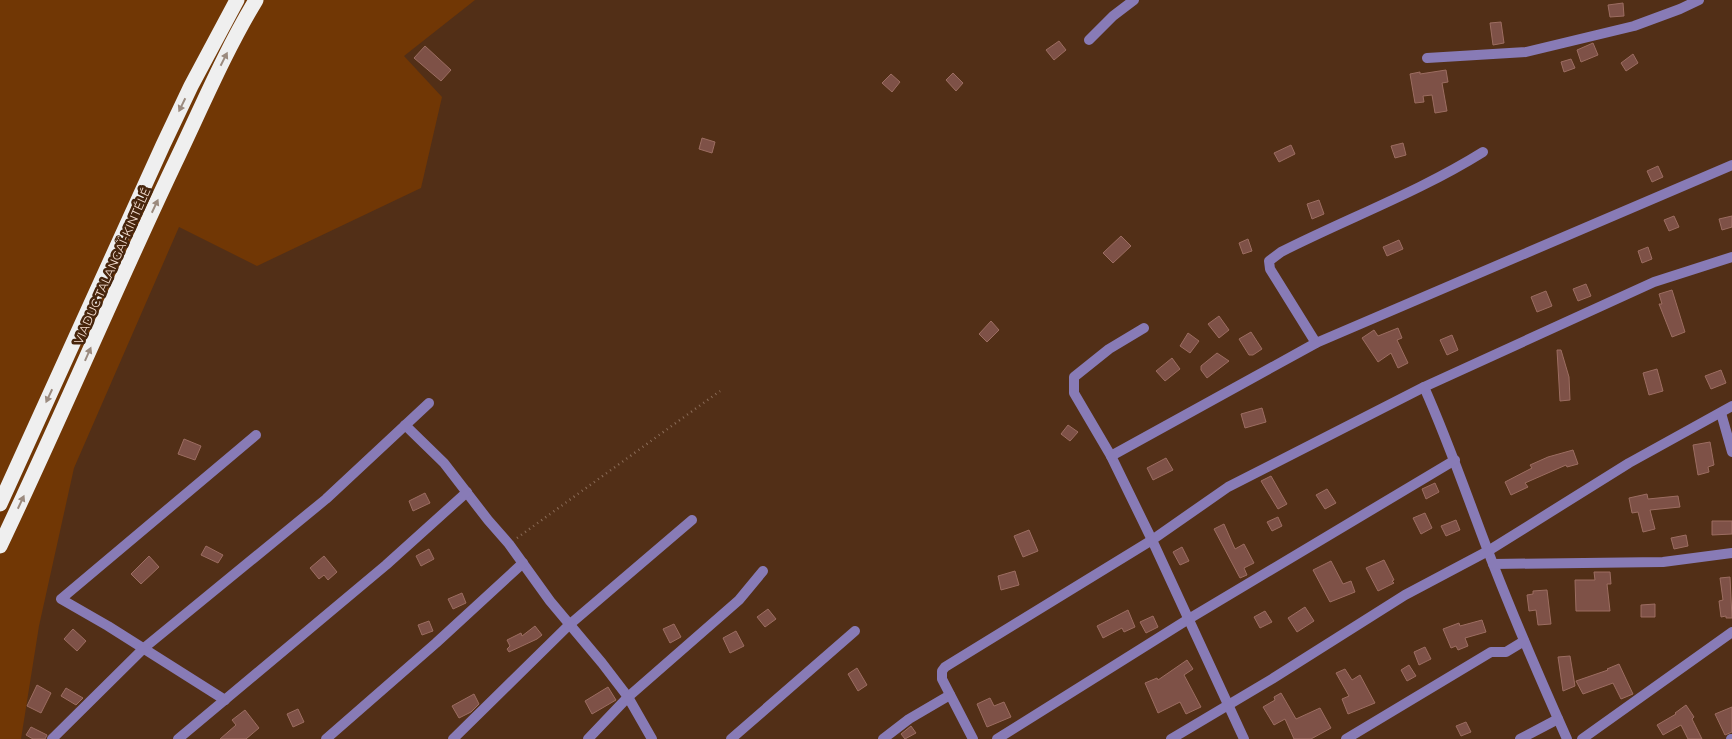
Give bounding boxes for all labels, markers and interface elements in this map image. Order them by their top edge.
one-way arrow [220,52,228,66]
one-way arrow [178,98,186,112]
street label: VIADUC TALANGAÏ-KINTÉLÉ [71,185,153,347]
one-way arrow [151,199,159,213]
one-way arrow [85,347,93,361]
one-way arrow [45,389,53,403]
one-way arrow [17,495,25,509]

